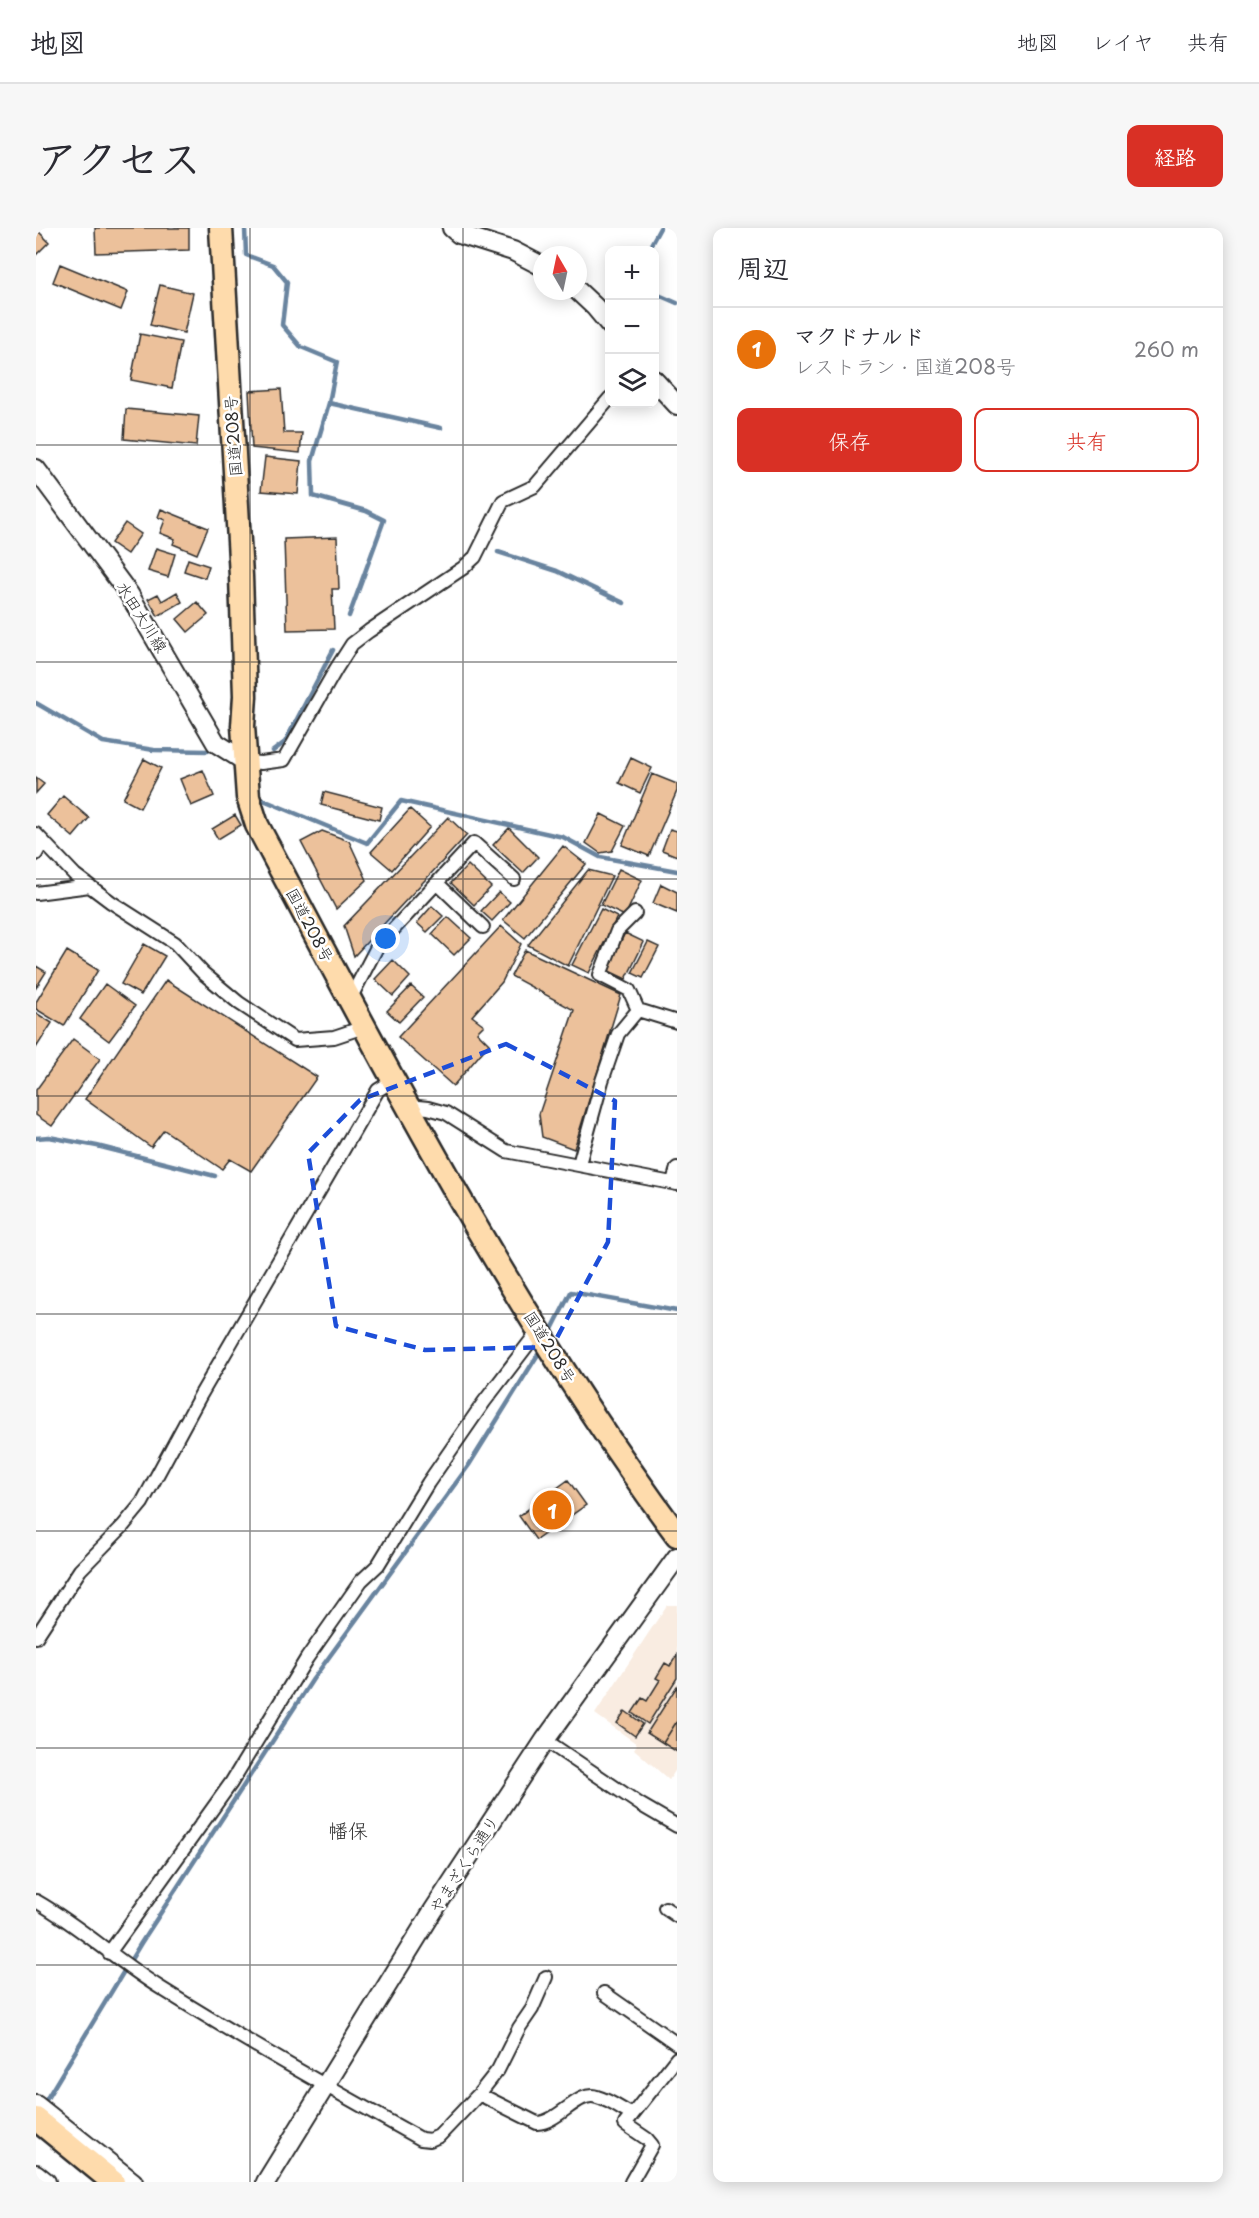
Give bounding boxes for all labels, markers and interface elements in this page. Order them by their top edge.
text: 地図 [30,20,86,63]
text: 地図 [1017,25,1059,57]
text: レイヤ [1092,25,1154,57]
text: 共有 [1187,25,1229,57]
text: アクセス [36,125,201,188]
button: 経路 [1127,125,1223,187]
north arrow [533,246,587,300]
map controls [605,246,659,408]
button: + [605,246,659,300]
text: 周辺 [737,248,789,287]
button: − [605,300,659,354]
text: マクドナルド [794,318,925,351]
text: 1 [752,334,761,364]
text: 260 m [1134,334,1199,364]
text: レストラン · 国道208号 [794,351,1016,381]
button: layers [605,354,659,408]
street label: 国道208号 [217,395,247,477]
button: 保存 [737,408,962,472]
button: 共有 [974,408,1199,472]
street label: 水田大川線 [111,576,174,657]
street label: 国道208号 [281,883,341,966]
your location [371,924,400,953]
street label: 国道208号 [519,1306,583,1387]
pin: 1 [532,1488,572,1532]
street label: やまざくら通り [423,1810,504,1917]
district label: 幡保 [328,1815,368,1845]

